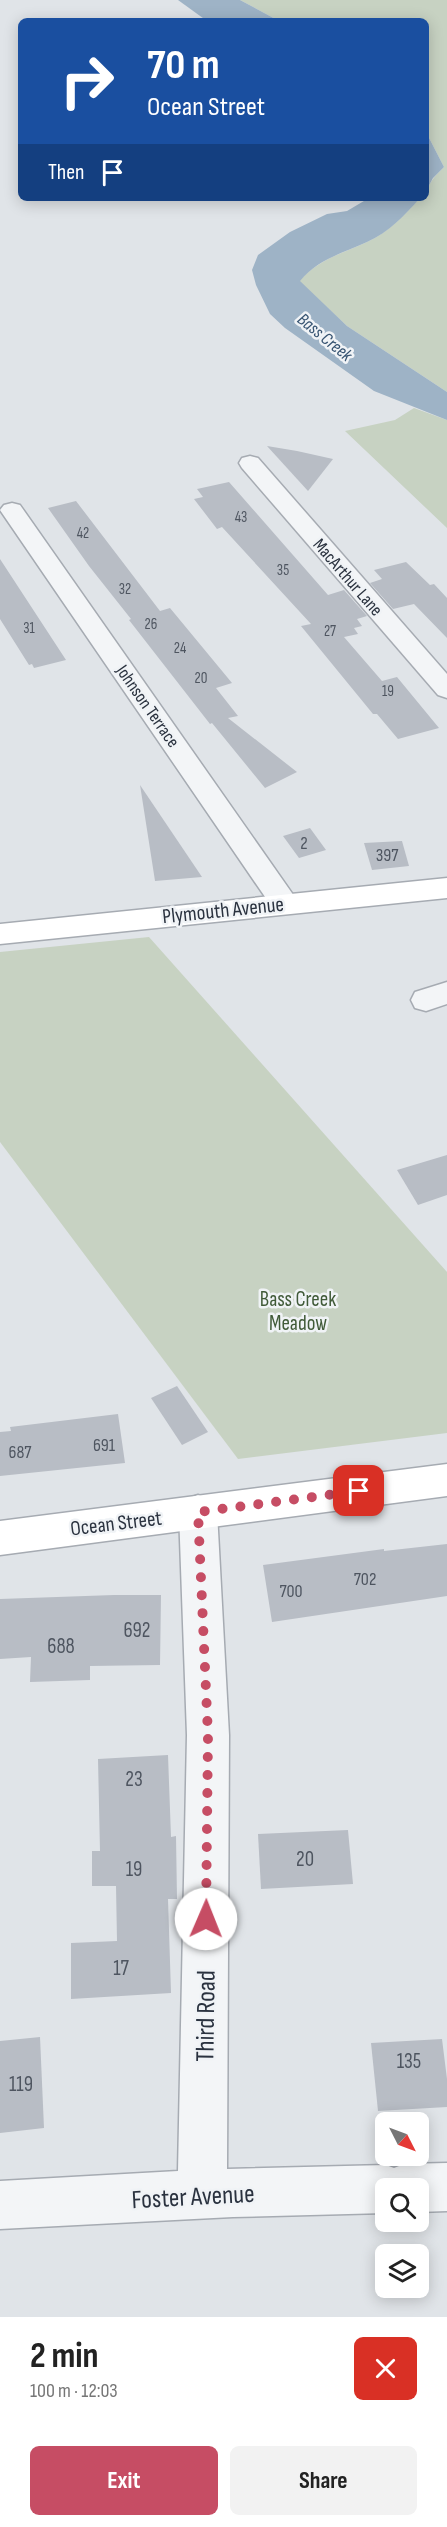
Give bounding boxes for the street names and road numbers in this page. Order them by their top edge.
street label: MacArthur Lane [308,534,387,620]
street label: Johnson Terrace [111,660,184,752]
street label: Plymouth Avenue [161,892,285,929]
street label: Ocean Street [69,1505,163,1541]
street label: Third Road [190,1970,223,2062]
street label: Foster Avenue [131,2179,255,2216]

